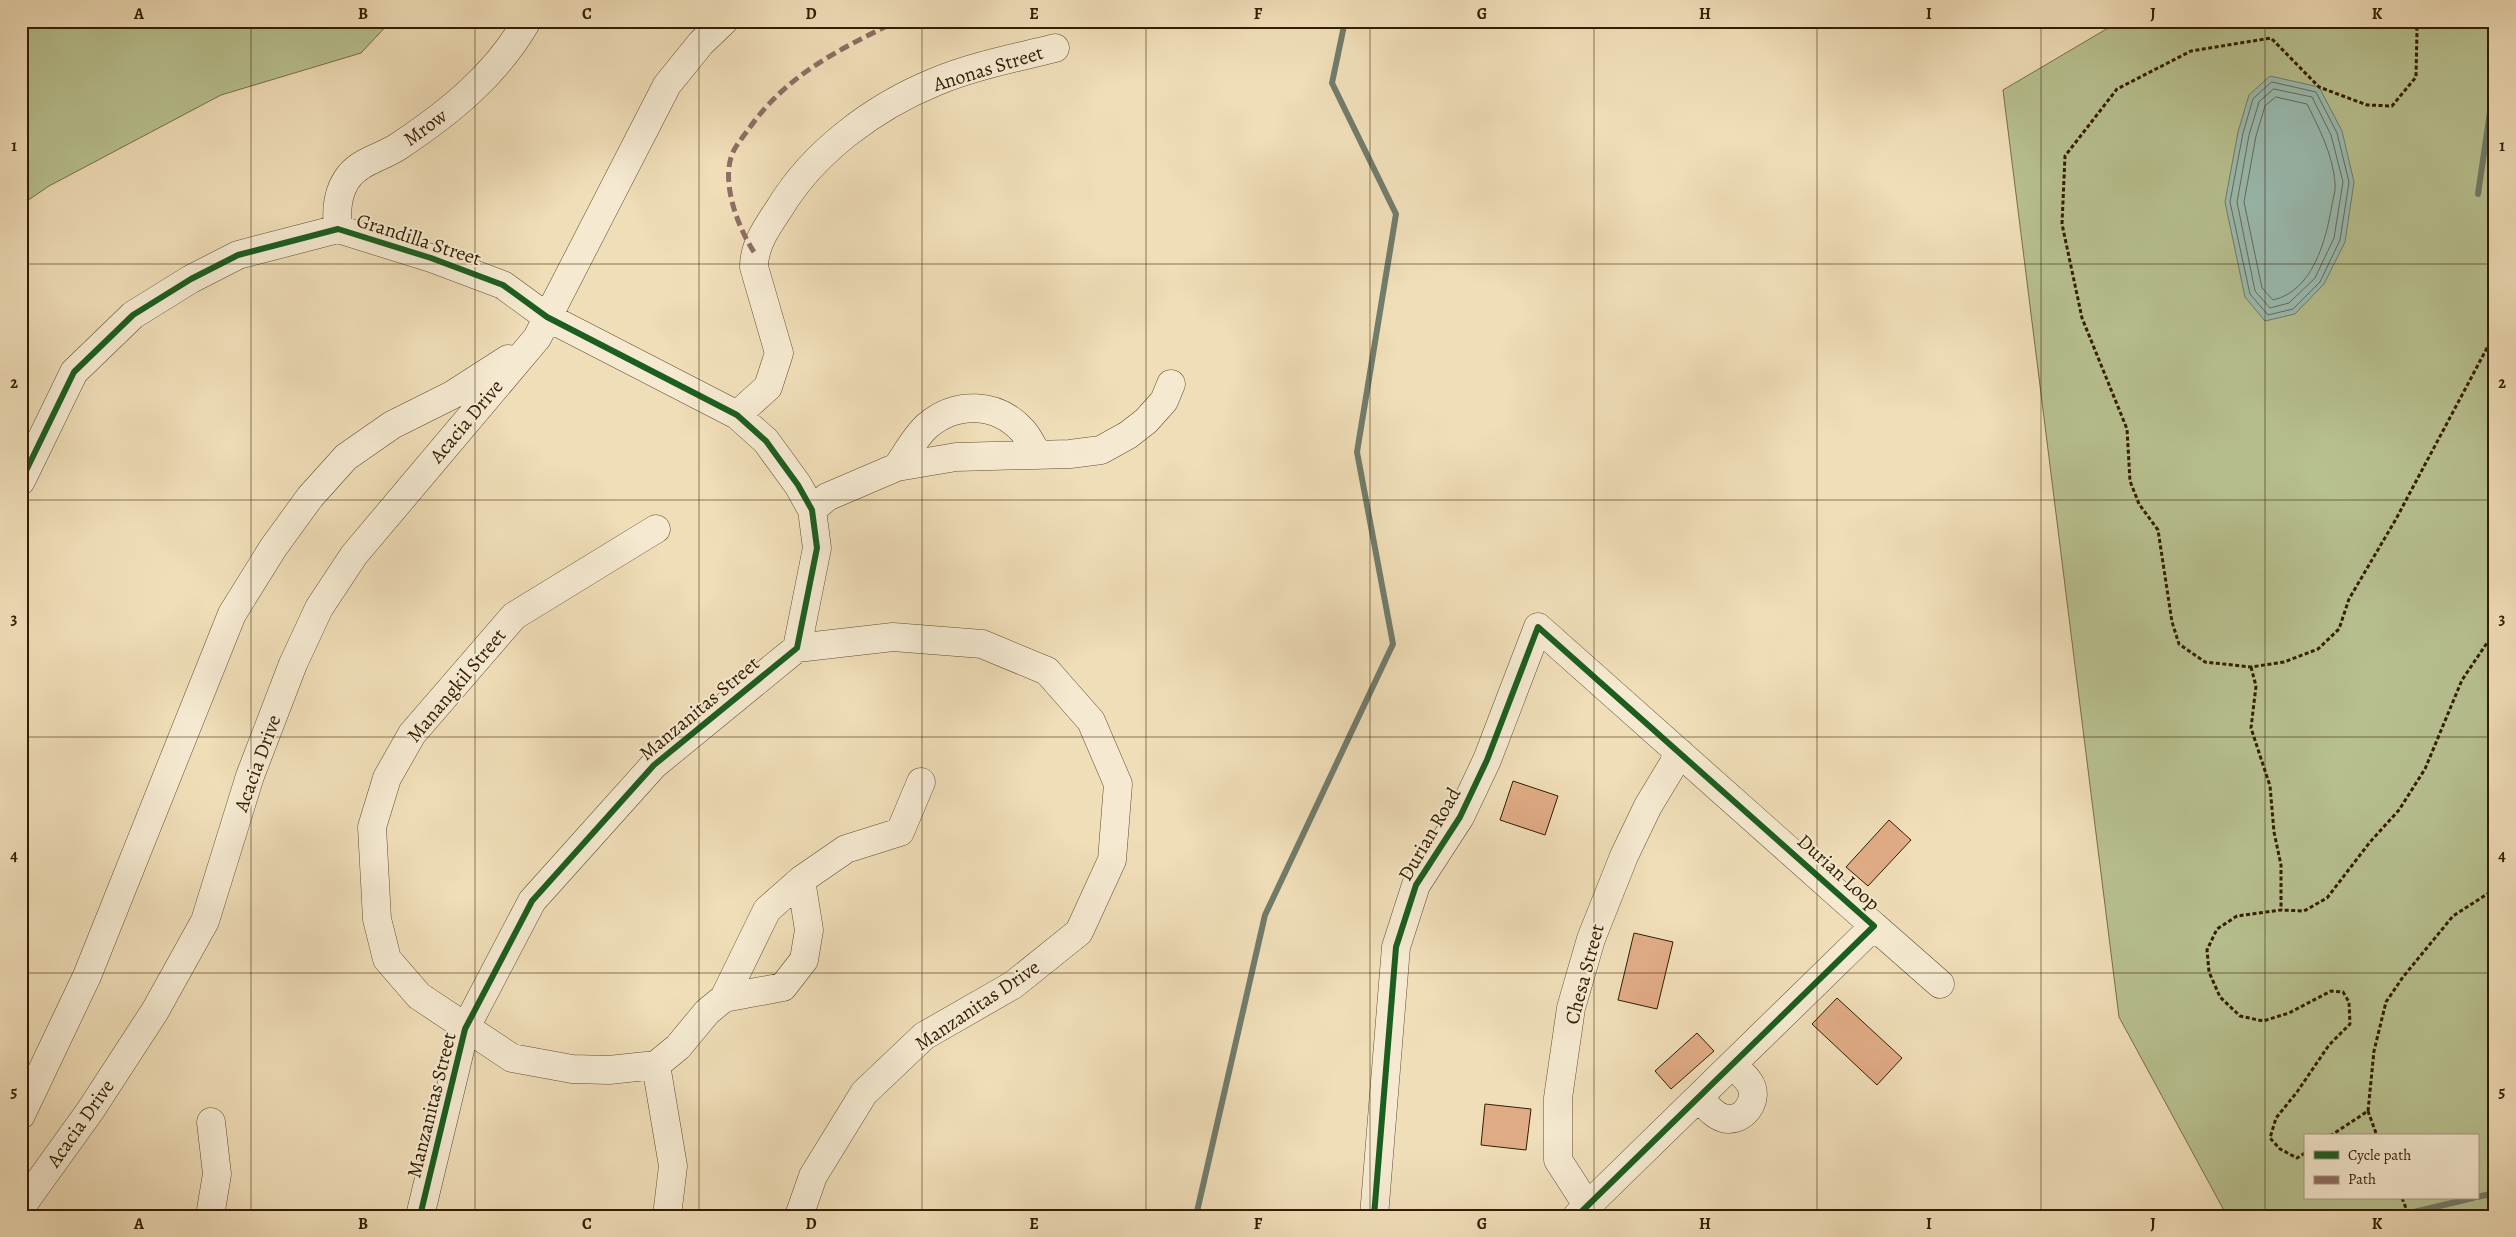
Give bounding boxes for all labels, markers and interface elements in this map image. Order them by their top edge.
text: A [133,3,145,25]
text: B [358,3,368,25]
text: C [582,3,592,25]
text: D [805,3,817,25]
text: E [1029,3,1039,25]
text: F [1254,3,1263,25]
text: G [1477,3,1487,25]
text: H [1699,3,1711,25]
text: I [1926,3,1932,25]
text: J [2150,3,2156,25]
text: K [2372,3,2383,25]
street label: Anonas Street [929,39,1047,98]
street label: Mrow [398,102,453,152]
text: 1 [11,135,17,157]
text: 1 [2499,135,2505,157]
street label: Grandilla Street [353,207,485,272]
text: 2 [10,372,18,394]
text: 2 [2498,372,2506,394]
street label: Acacia Drive [423,374,509,470]
text: 3 [11,608,18,630]
text: 3 [2499,608,2506,630]
street label: Manangkil Street [401,622,512,748]
street label: Manzanitas Street [633,650,765,767]
street label: Acacia Drive [227,711,287,816]
street label: Durian Road [1392,782,1467,886]
street label: Durian Loop [1791,828,1886,917]
text: 4 [10,845,18,867]
text: 4 [2498,845,2506,867]
street label: Chesa Street [1558,921,1611,1027]
street label: Manzanitas Drive [910,954,1045,1057]
street label: Manzanitas Street [400,1029,463,1181]
street label: Acacia Drive [40,1074,121,1173]
text: 5 [11,1081,18,1103]
text: 5 [2499,1081,2506,1103]
legend [2304,1134,2478,1200]
text: Cycle path [2348,1145,2411,1165]
text: Path [2348,1169,2376,1189]
text: A [133,1213,145,1235]
text: B [358,1213,368,1235]
text: C [582,1213,592,1235]
text: D [805,1213,817,1235]
text: E [1029,1213,1039,1235]
text: F [1254,1213,1263,1235]
text: G [1477,1213,1487,1235]
text: H [1699,1213,1711,1235]
text: I [1926,1213,1932,1235]
text: J [2150,1213,2156,1235]
text: K [2372,1213,2383,1235]

